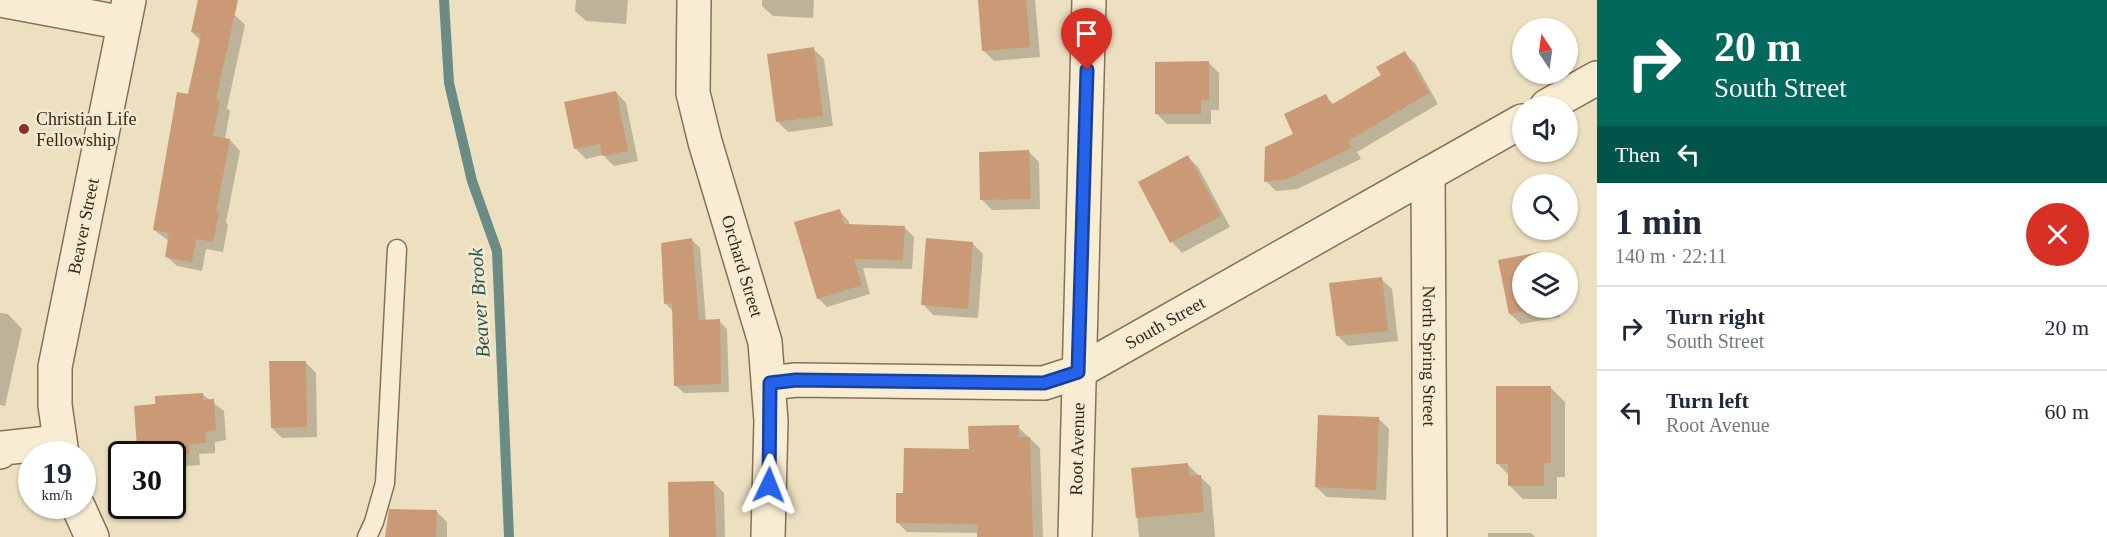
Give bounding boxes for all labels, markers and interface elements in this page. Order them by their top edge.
pin [1061,8,1112,70]
icon: arrive [1070,17,1103,50]
north arrow [1512,18,1578,84]
map controls [1512,18,1578,318]
icon: right [1615,24,1693,102]
text: 20 m [1714,24,1802,70]
text: South Street [1714,73,1847,103]
button: sound [1512,96,1578,162]
place label: Christian Life Fellowship [36,109,136,150]
marker: Christian Life Fellowship [17,122,31,136]
icon: left [1672,138,1705,171]
text: Then [1615,142,1660,167]
button: search [1512,174,1578,240]
street label: Beaver Street [64,177,103,276]
text: 1 min [1615,202,1702,242]
button: close [2026,203,2089,266]
street label: Orchard Street [717,213,767,320]
text: 140 m · 22:11 [1615,245,1727,267]
water label: Beaver Brook [464,246,494,359]
button: layers [1512,252,1578,318]
street label: North Spring Street [1419,285,1439,427]
street label: South Street [1122,292,1209,353]
text: Turn right [1666,304,1765,329]
icon: right [1615,312,1648,345]
text: 20 m [2044,315,2089,340]
text: South Street [1666,330,1764,352]
text: Turn left [1666,388,1749,413]
icon: left [1615,396,1648,429]
text: 60 m [2044,399,2089,424]
street label: Root Avenue [1066,402,1089,496]
text: Root Avenue [1666,414,1770,436]
speed limit sign: 30 [108,441,186,519]
position arrow [737,453,801,517]
text: 19 [42,456,72,489]
text: km/h [42,487,72,503]

